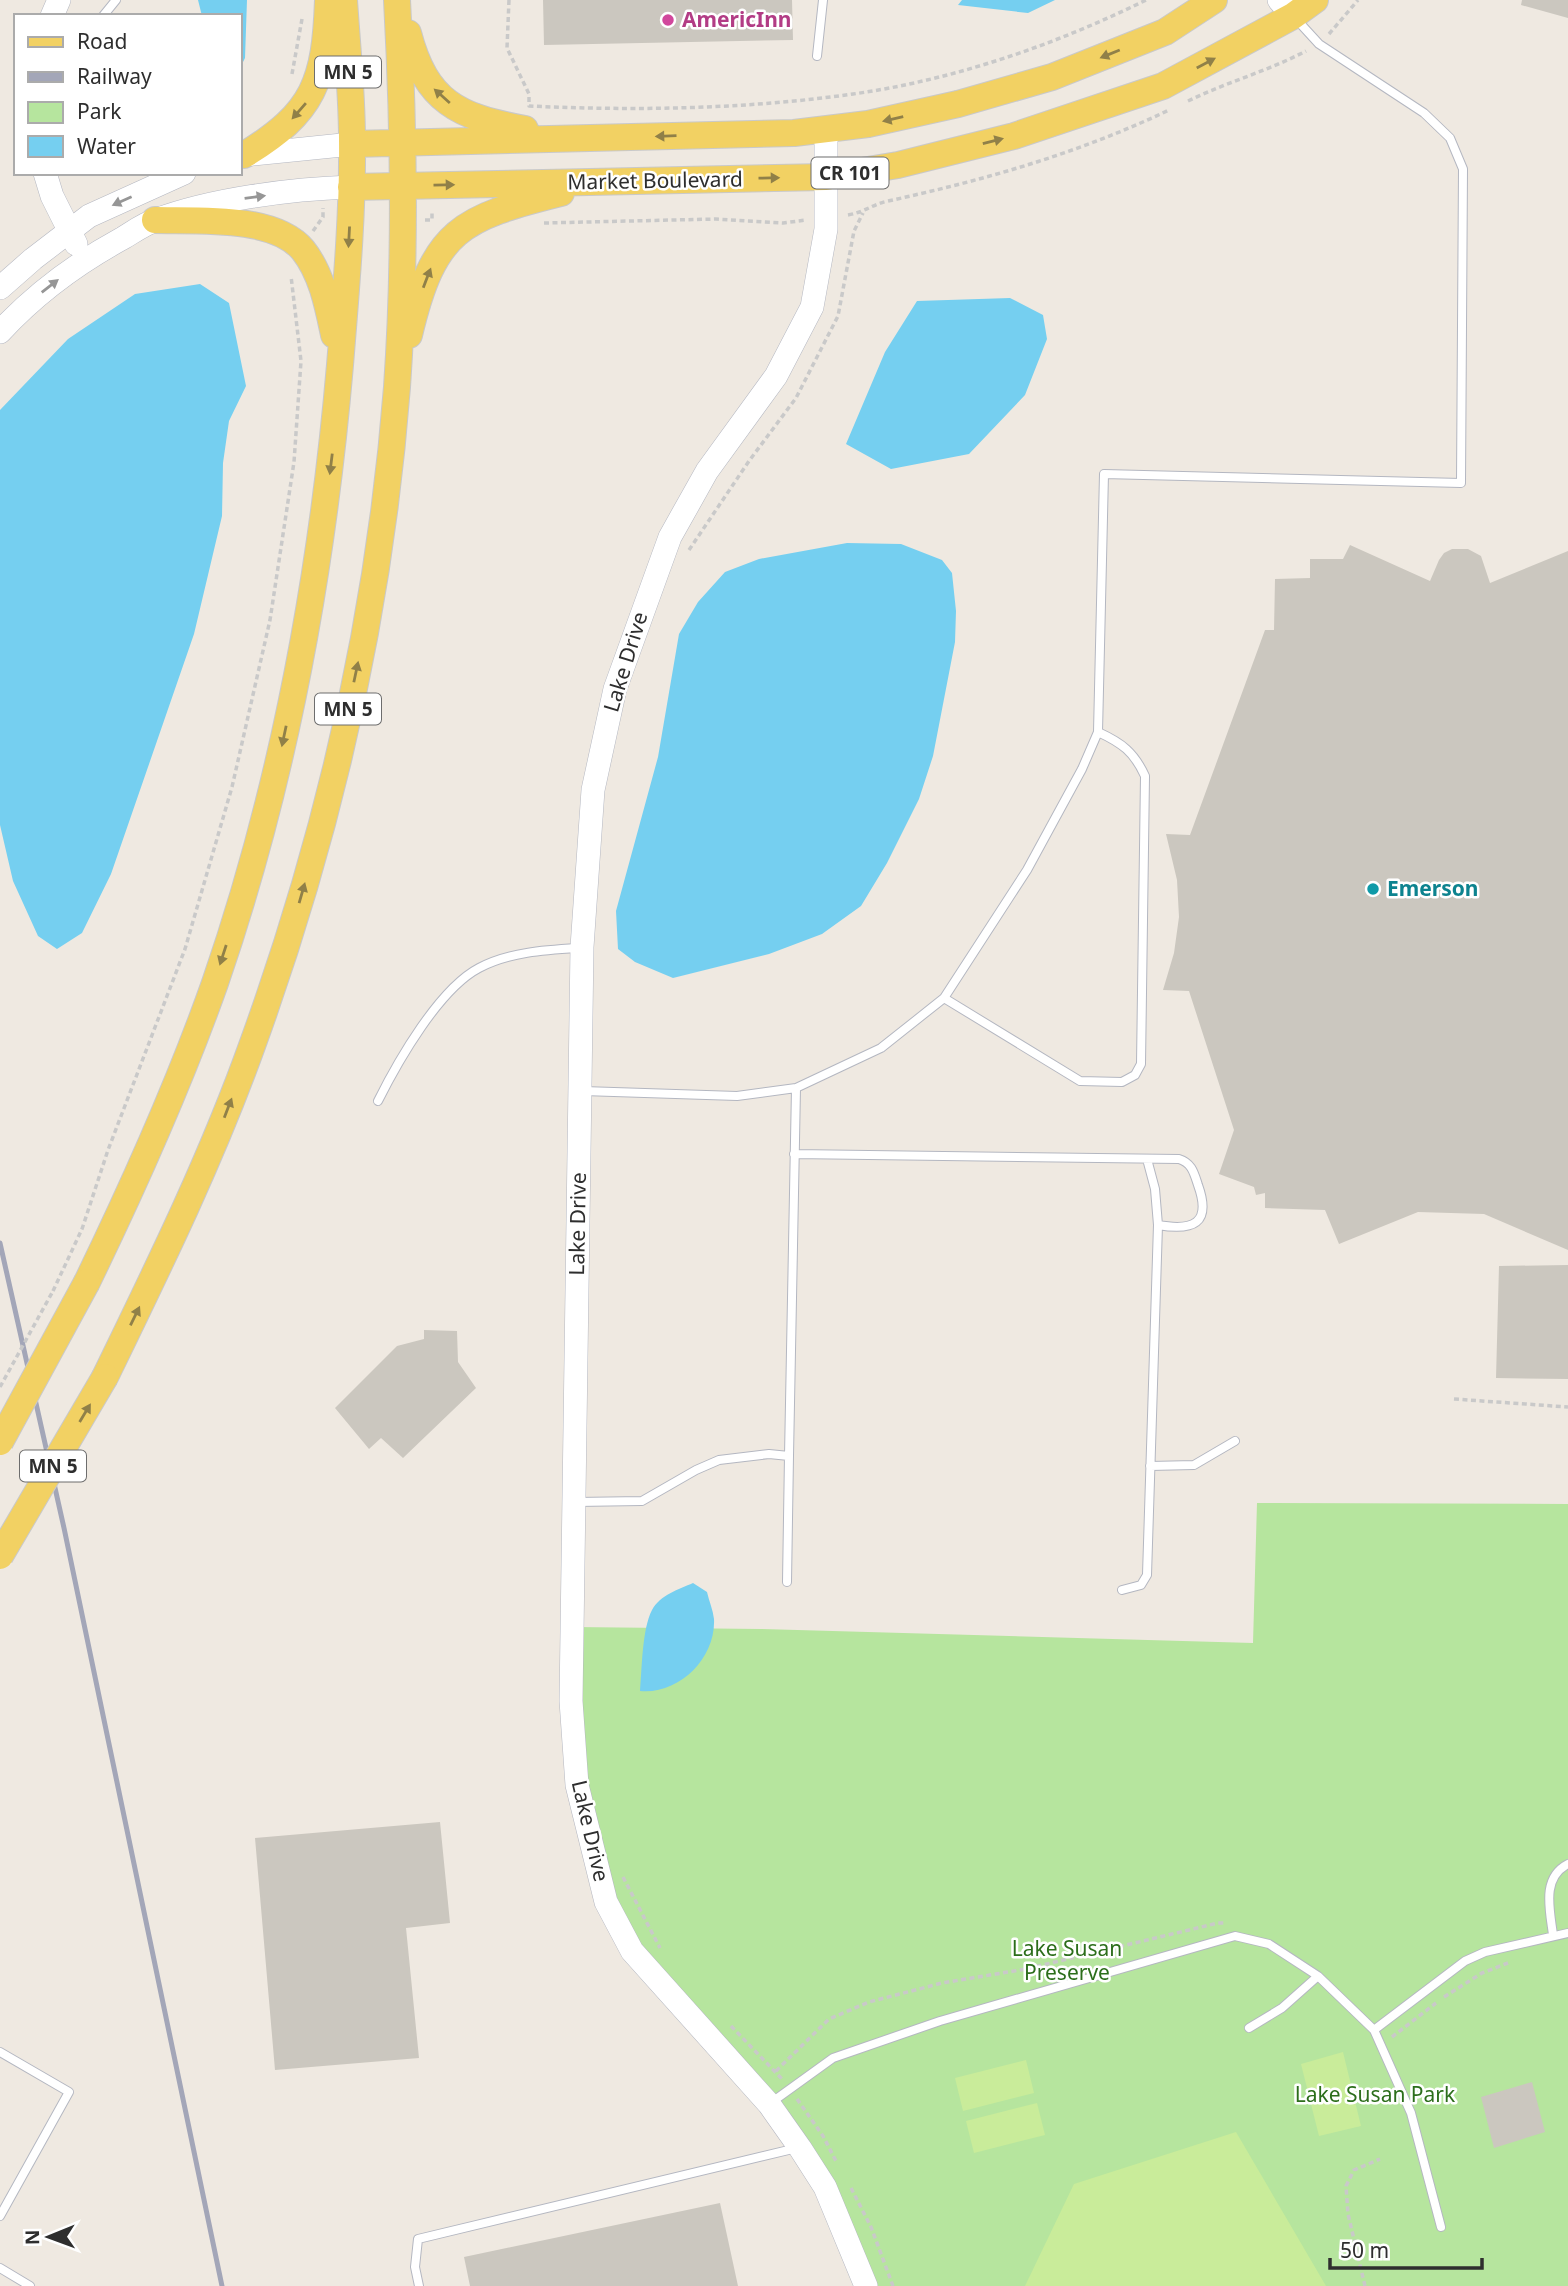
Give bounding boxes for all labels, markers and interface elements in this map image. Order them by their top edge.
place label: AmericInn [682,5,792,33]
marker: AmericInn [660,12,676,28]
legend [14,14,242,175]
text: Road [77,27,127,55]
one-way arrow [1100,48,1121,59]
road number: MN 5 [315,57,381,88]
one-way arrow [1196,57,1216,68]
text: Railway [77,62,152,90]
one-way arrow [434,89,451,105]
text: Park [77,97,122,125]
one-way arrow [292,102,307,119]
one-way arrow [882,113,904,124]
one-way arrow [655,131,677,142]
text: Water [77,132,136,160]
one-way arrow [982,135,1004,146]
road number: CR 101 [812,158,888,188]
street label: Market Boulevard [567,164,743,196]
one-way arrow [759,172,781,184]
one-way arrow [433,179,455,191]
one-way arrow [245,191,267,202]
one-way arrow [112,195,132,207]
one-way arrow [343,226,354,248]
one-way arrow [422,267,433,288]
one-way arrow [41,279,59,293]
one-way arrow [326,453,337,475]
street label: Lake Drive [597,608,654,715]
one-way arrow [351,661,362,683]
road number: MN 5 [315,694,381,724]
one-way arrow [278,725,289,747]
place label: Emerson [1387,874,1478,902]
marker: Emerson [1365,881,1381,897]
one-way arrow [297,882,308,904]
one-way arrow [218,945,228,966]
one-way arrow [222,1097,233,1118]
street label: Lake Drive [562,1172,592,1276]
one-way arrow [129,1306,141,1326]
one-way arrow [78,1403,91,1422]
road number: MN 5 [20,1450,86,1482]
street label: Lake Drive [566,1777,616,1884]
park label: Lake Susan Preserve [1012,1934,1122,1986]
park label: Lake Susan Park [1295,2080,1456,2108]
north arrow [14,2202,84,2272]
scale bar [1330,2226,1482,2270]
text: N [19,2229,45,2245]
text: 50 m [1340,2236,1389,2264]

